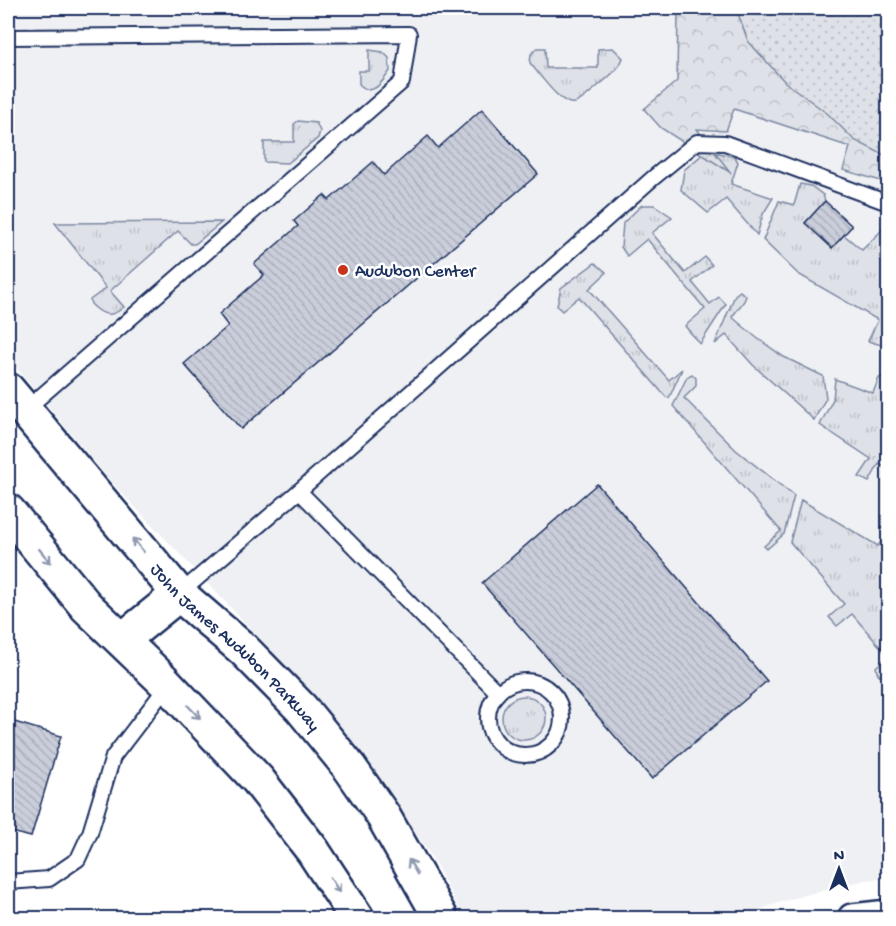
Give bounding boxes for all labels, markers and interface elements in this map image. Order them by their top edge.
place label: Audubon Center [355,262,477,283]
marker: Audubon Center [336,263,350,277]
one-way arrow [131,538,145,553]
one-way arrow [38,548,51,564]
street label: John James Audubon Parkway [145,560,324,737]
one-way arrow [187,704,202,719]
north arrow [809,839,869,899]
text: N [834,848,845,867]
one-way arrow [407,859,419,876]
one-way arrow [328,876,341,893]

